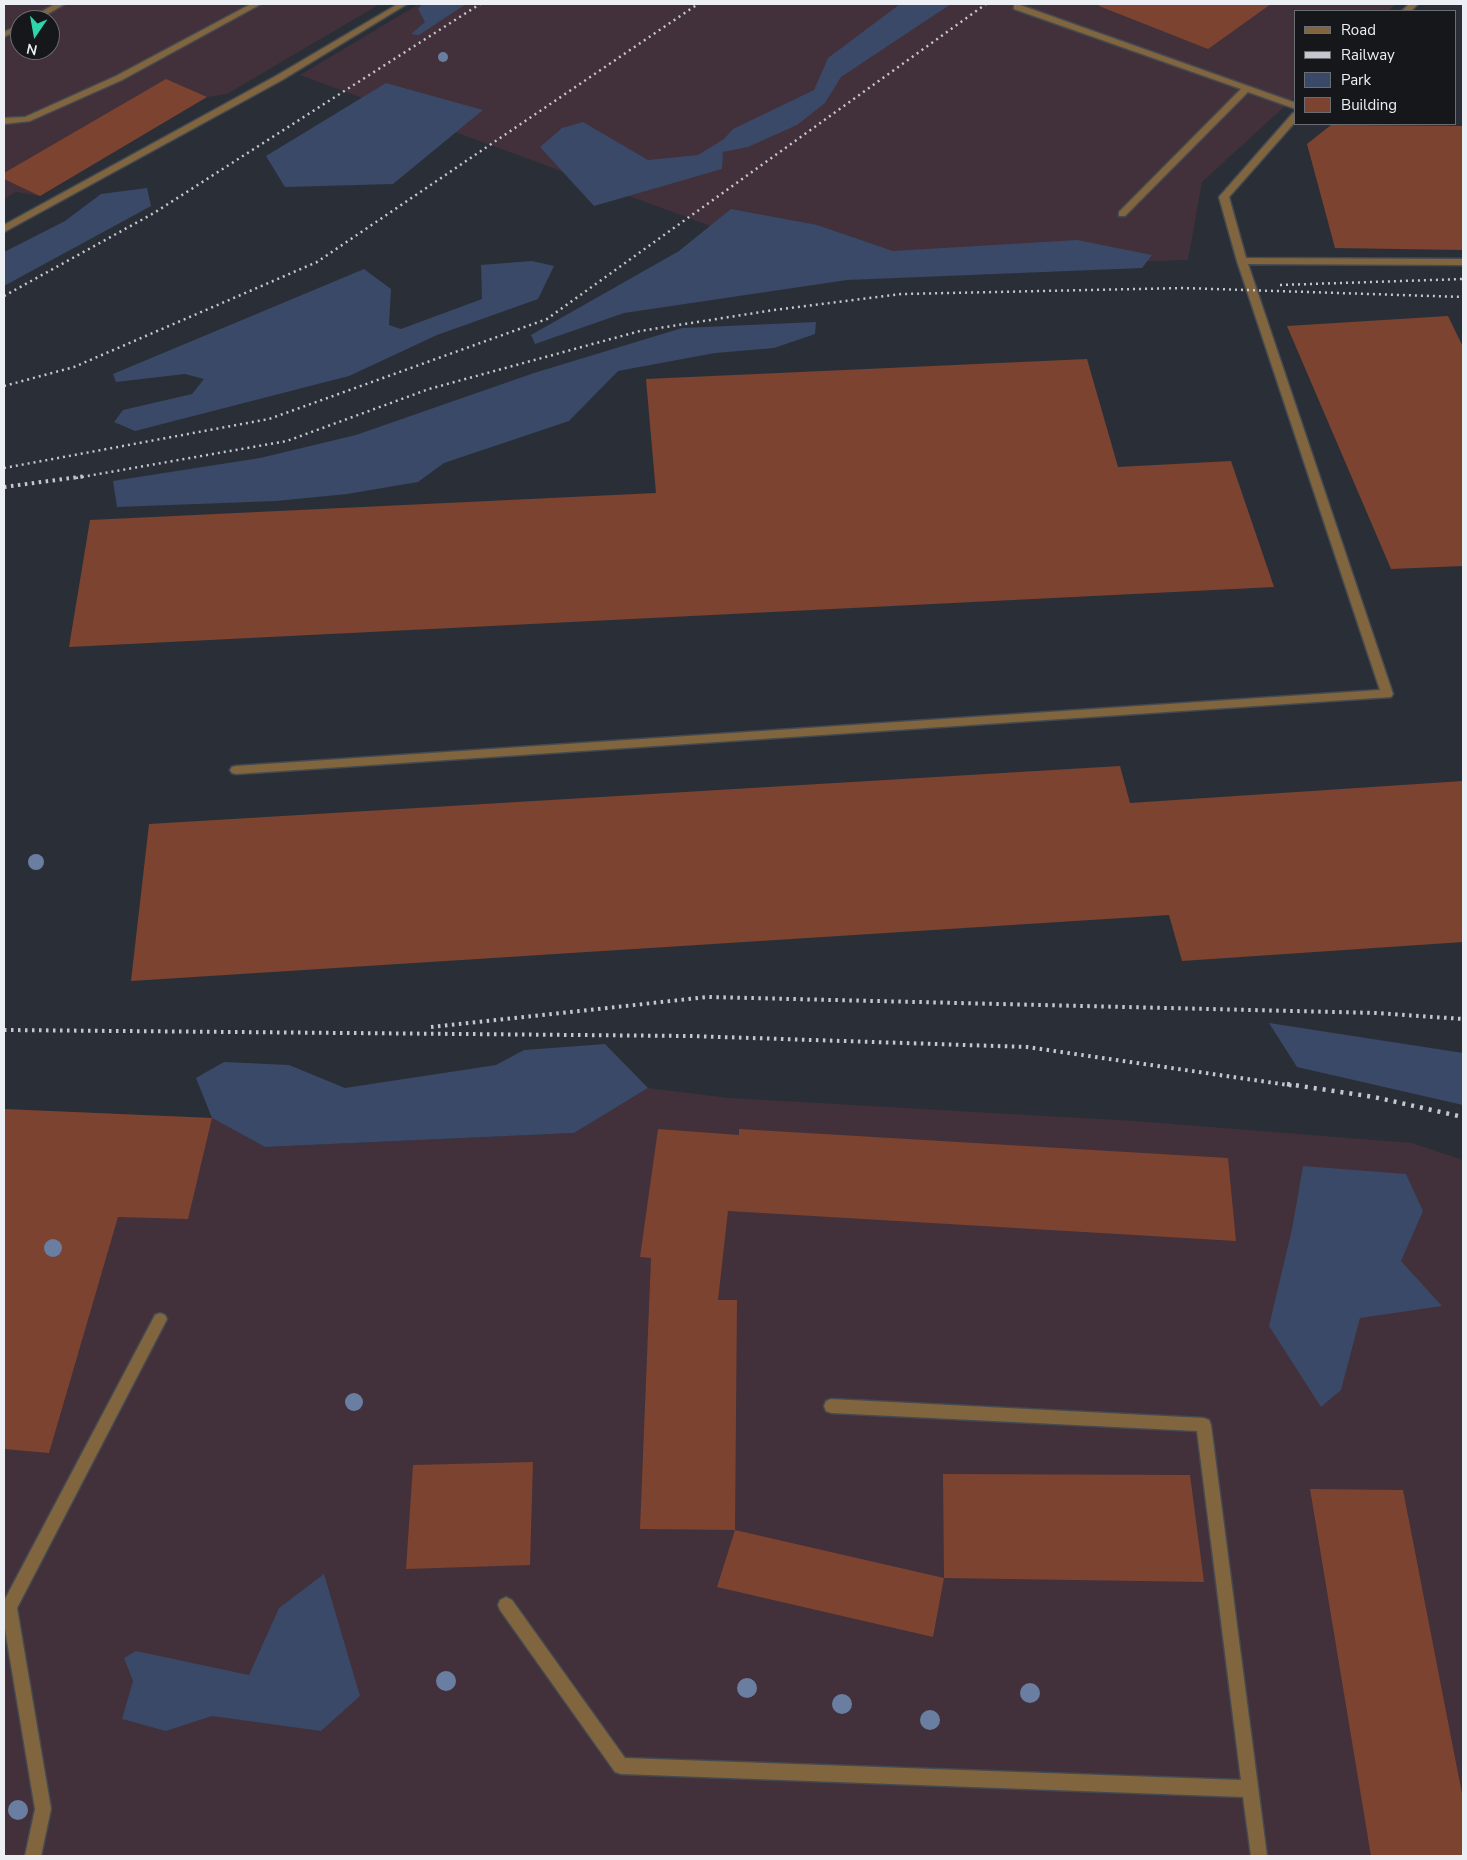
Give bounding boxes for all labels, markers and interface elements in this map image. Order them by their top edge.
north arrow [10,10,60,60]
legend [1294,10,1457,125]
text: Road [1341,20,1376,40]
text: N [25,39,39,60]
text: Railway [1341,45,1395,65]
text: Park [1341,70,1371,90]
text: Building [1341,95,1397,115]

